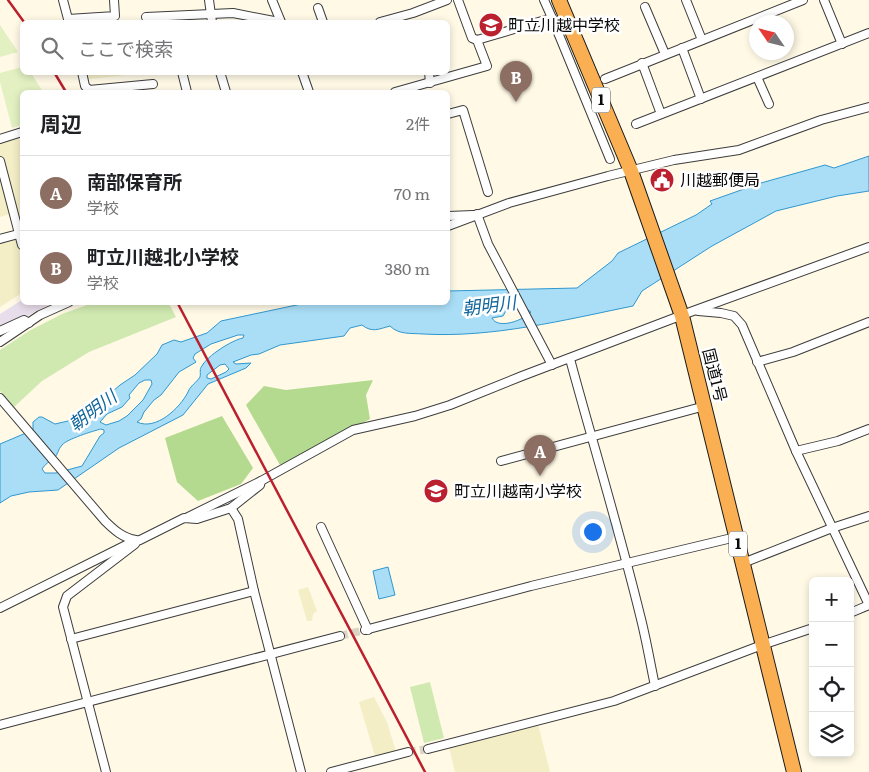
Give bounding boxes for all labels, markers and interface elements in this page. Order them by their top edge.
school or university icon: 町立川越中学校 [478,12,504,38]
place label: 町立川越中学校 [508,12,620,36]
north arrow [749,15,794,60]
search box [20,20,450,75]
icon: search [38,34,66,62]
text: ここで検索 [78,34,173,62]
pin: B [500,61,532,102]
road number: 1 [592,88,610,112]
text: 周辺 [40,107,82,138]
text: 2件 [406,111,430,135]
text: 南部保育所 [87,167,182,195]
public building icon: 川越郵便局 [649,167,675,193]
place label: 川越郵便局 [680,167,760,191]
text: A [50,181,62,205]
text: 70 m [394,181,430,205]
text: 学校 [87,195,119,219]
text: 町立川越北小学校 [87,242,239,270]
text: B [50,256,62,280]
text: 380 m [385,256,430,280]
text: 学校 [87,270,119,294]
water label: 朝明川 [460,288,519,321]
street label: 国道1号 [698,345,734,404]
water label: 朝明川 [62,382,123,437]
pin: A [524,435,556,476]
school or university icon: 町立川越南小学校 [423,478,449,504]
place label: 町立川越南小学校 [454,478,582,502]
your location [580,519,606,545]
road number: 1 [729,532,747,556]
map controls [809,577,854,757]
button: + [809,577,854,622]
button: − [809,622,854,667]
button: locate [809,667,854,712]
button: layers [809,712,854,757]

